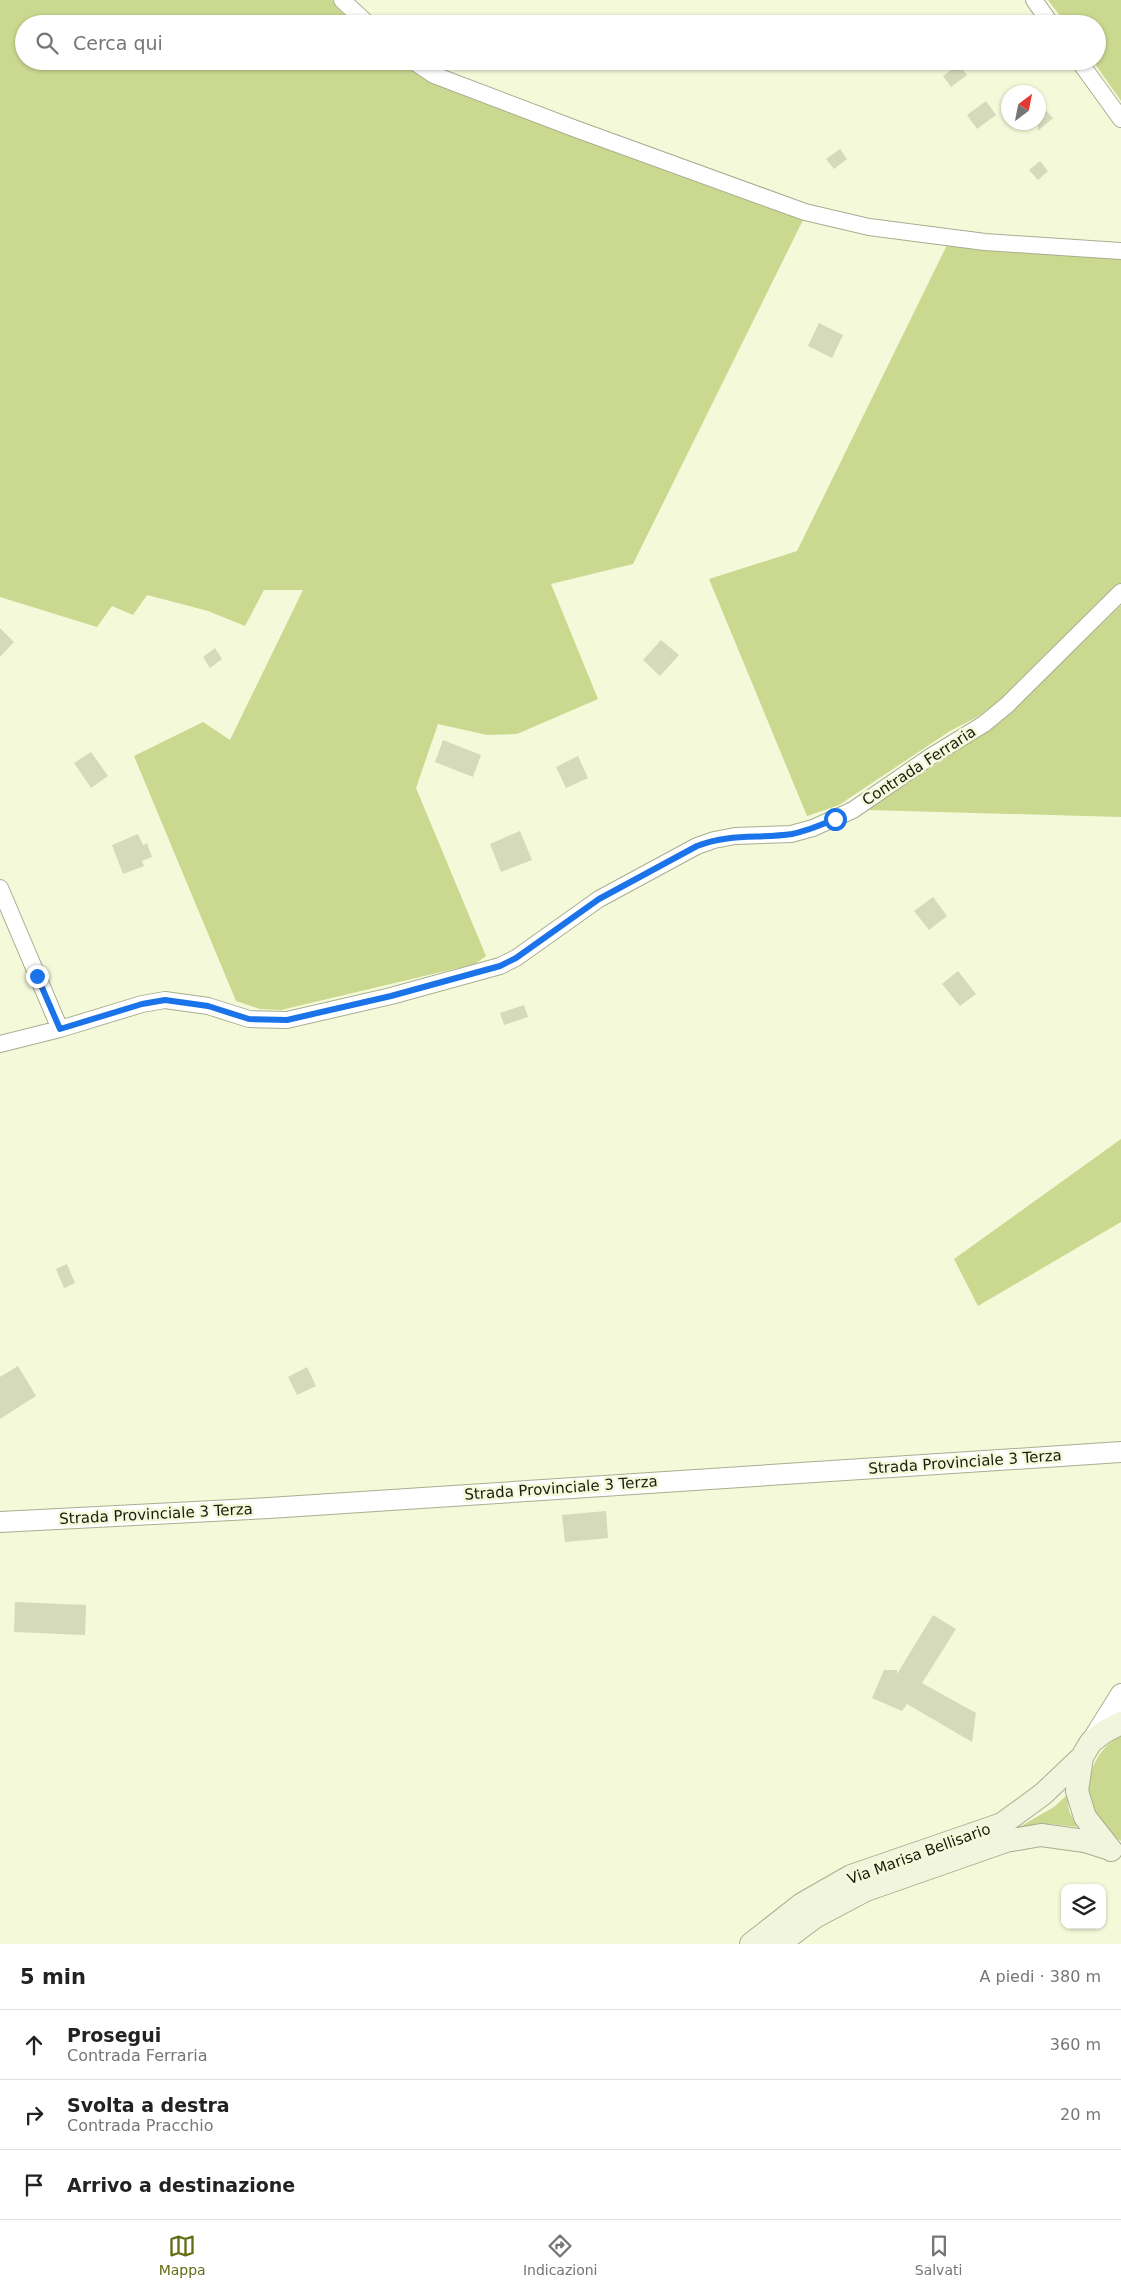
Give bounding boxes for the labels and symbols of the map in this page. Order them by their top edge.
north arrow [1001,85,1046,130]
street label: Contrada Ferraria [859,723,979,809]
route start [824,808,847,831]
route end [26,965,49,988]
street label: Strada Provinciale 3 Terza [868,1446,1062,1478]
street label: Strada Provinciale 3 Terza [464,1472,658,1504]
street label: Strada Provinciale 3 Terza [59,1500,253,1528]
street label: Via Marisa Bellisario [845,1820,993,1888]

